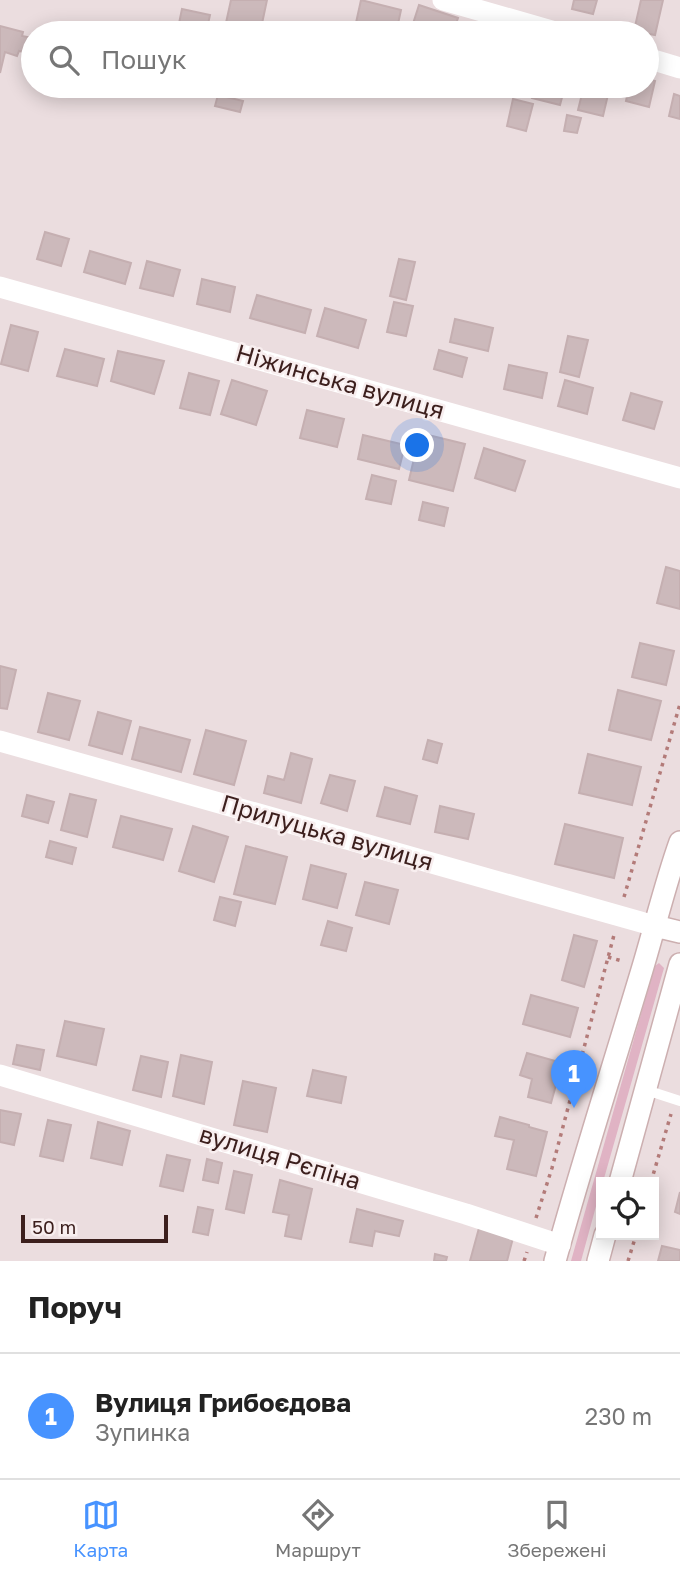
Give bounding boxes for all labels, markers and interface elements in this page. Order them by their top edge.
search box [21,21,659,98]
icon: search [45,41,83,79]
text: Пошук [101,44,187,75]
street label: Ніжинська вулиця [233,337,448,424]
your location [400,428,434,462]
street label: Прилуцька вулиця [218,787,437,876]
pin: 1 [551,1050,597,1108]
street label: вулиця Рєпіна [196,1118,365,1195]
map controls [596,1177,659,1240]
button: locate [596,1177,659,1240]
scale bar [21,1212,168,1244]
text: 50 m [32,1215,76,1238]
text: Поруч [28,1289,122,1325]
text: Вулиця Грибоєдова [95,1387,351,1418]
text: 1 [45,1402,57,1430]
text: 230 m [585,1402,652,1430]
text: Зупинка [95,1418,190,1446]
tab: Карта [73,1496,128,1561]
tab: Маршрут [275,1496,361,1561]
tab: Збережені [507,1496,607,1561]

